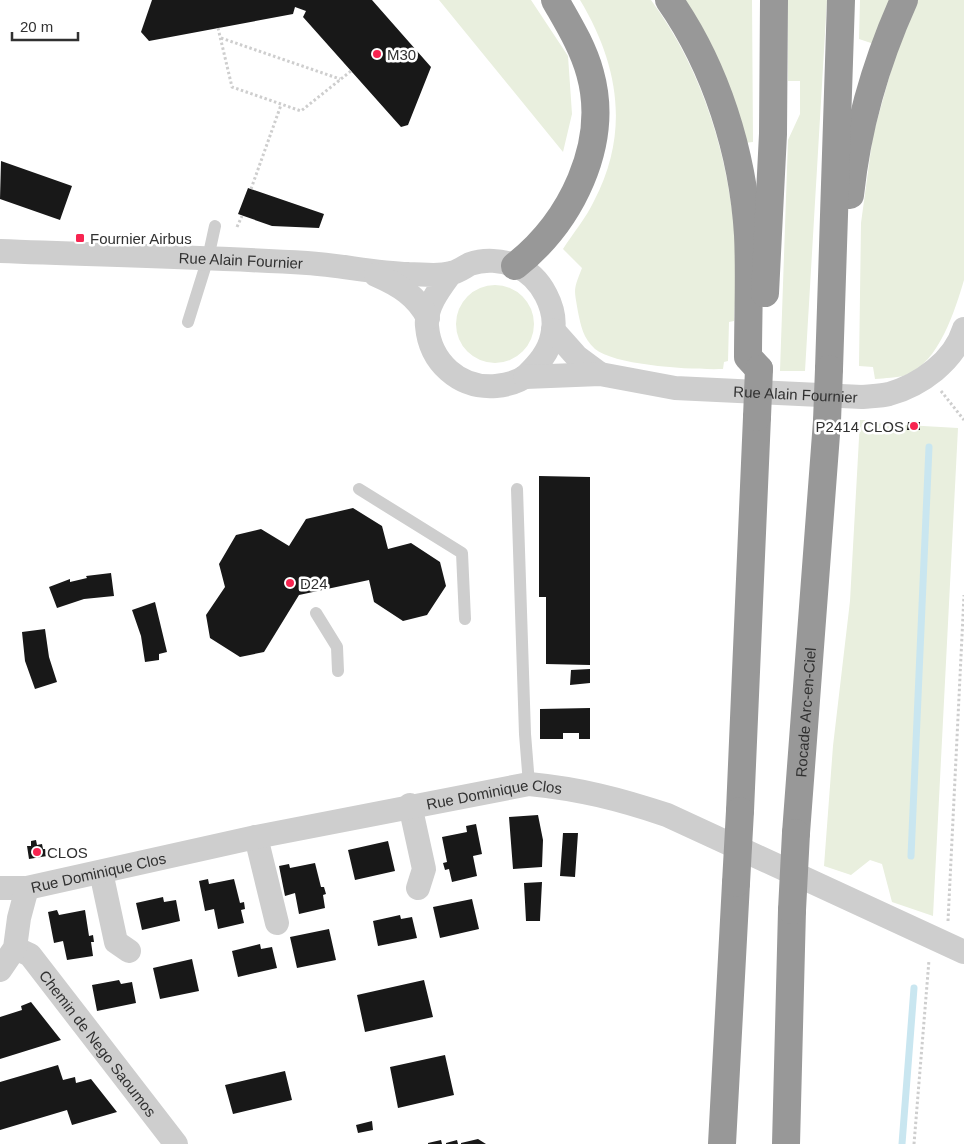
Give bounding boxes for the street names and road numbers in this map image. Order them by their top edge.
street label: Rue Alain Fournier [178,249,303,271]
street label: Rue Alain Fournier [733,382,858,405]
street label: Rocade Arc-en-Ciel [792,647,818,778]
street label: Rue Dominique Clos [425,775,563,812]
street label: Rue Dominique Clos [29,849,167,895]
street label: Chemin de Nego Saoumos [36,967,160,1120]

